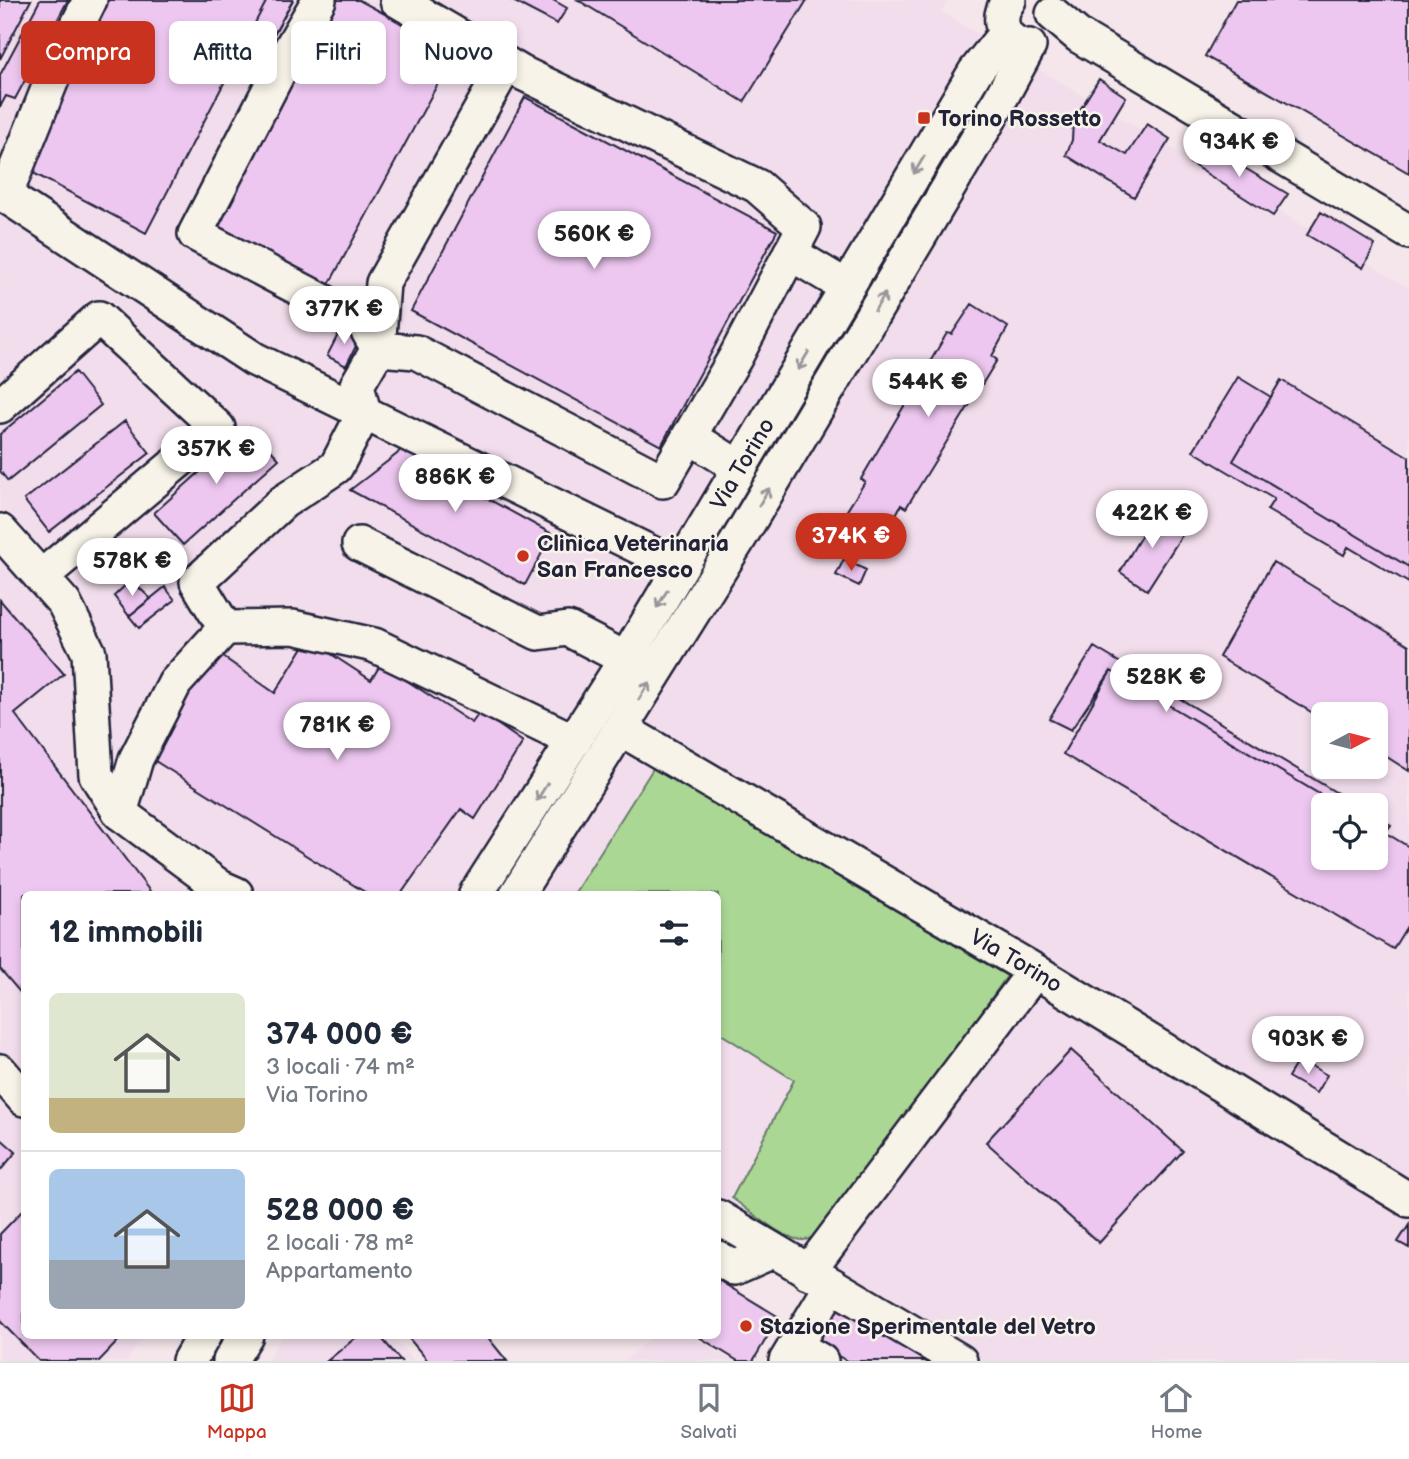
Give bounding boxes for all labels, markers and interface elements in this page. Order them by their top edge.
chip: Compra [21,21,155,84]
chip: Affitta [169,21,277,84]
chip: Filtri [291,21,386,84]
chip: Nuovo [400,21,517,84]
place label: Torino Rossetto [938,105,1101,133]
marker: Torino Rossetto [916,110,932,126]
pin: 934K € [1182,120,1296,179]
text: 934K € [1199,128,1279,156]
one-way arrow [912,155,926,175]
pin: 560K € [537,212,651,271]
text: 560K € [554,220,634,248]
pin: 377K € [287,286,401,346]
one-way arrow [874,292,888,312]
text: 377K € [305,295,383,323]
one-way arrow [796,350,810,370]
pin: 544K € [871,360,985,419]
text: 544K € [888,368,968,396]
street label: Via Torino [705,413,781,515]
pin: 357K € [159,426,273,486]
text: 357K € [177,435,255,463]
pin: 886K € [398,454,512,514]
text: 886K € [415,463,495,491]
one-way arrow [757,488,771,508]
pin: 422K € [1095,490,1209,550]
text: 422K € [1112,499,1192,527]
pin: 374K € [794,514,908,573]
text: 374K € [812,522,890,550]
place label: Clinica Veterinaria San Francesco [537,530,729,584]
pin: 578K € [75,538,189,598]
text: 578K € [93,547,171,575]
marker: Clinica Veterinaria San Francesco [515,548,531,564]
one-way arrow [655,588,669,608]
pin: 528K € [1109,654,1223,714]
text: 528K € [1126,663,1206,691]
one-way arrow [638,681,652,701]
pin: 781K € [280,702,394,762]
north arrow [1311,702,1388,779]
map controls [1311,702,1388,870]
text: 781K € [299,711,375,739]
one-way arrow [534,781,548,801]
button: locate [1311,793,1388,870]
icon: filters [655,914,693,952]
text: 12 immobili [49,915,203,951]
street label: Via Torino [965,923,1067,999]
pin: 903K € [1251,1016,1365,1076]
text: 374 000 € [266,1017,413,1053]
icon: home [105,1021,189,1105]
text: 903K € [1268,1025,1348,1053]
text: 3 locali · 74 m² [266,1053,415,1081]
text: Via Torino [266,1081,368,1109]
text: 528 000 € [266,1193,414,1229]
icon: home [105,1197,189,1281]
text: 2 locali · 78 m² [266,1229,414,1257]
text: Appartamento [266,1257,413,1285]
place label: Stazione Sperimentale del Vetro [760,1313,1096,1341]
marker: Stazione Sperimentale del Vetro [738,1318,754,1334]
tab: Mappa [207,1379,267,1444]
tab: Salvati [680,1379,737,1444]
tab: Home [1150,1379,1202,1444]

